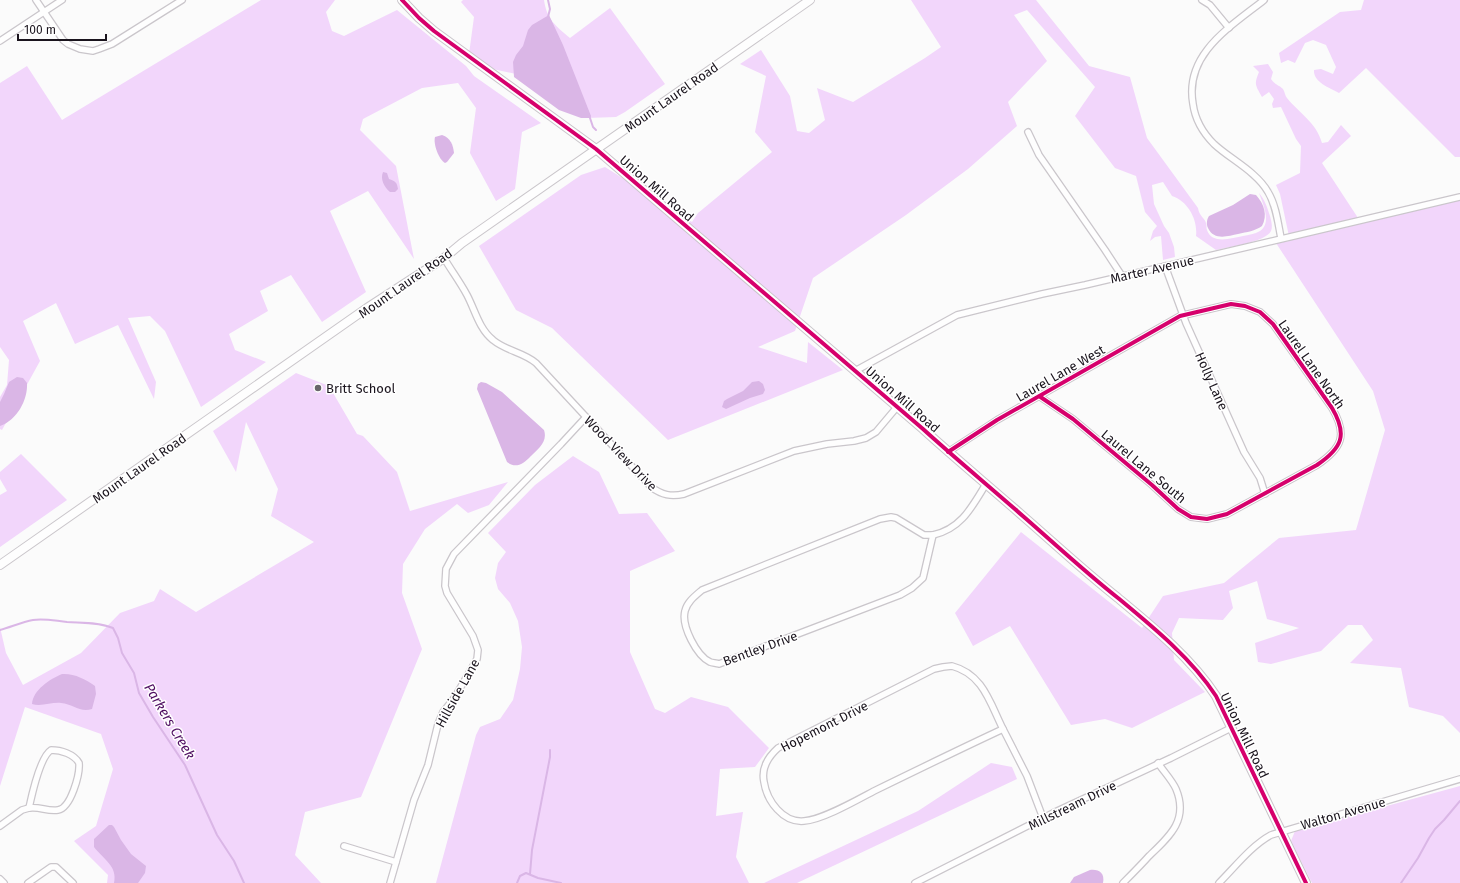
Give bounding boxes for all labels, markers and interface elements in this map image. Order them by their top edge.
scale bar [18,16,106,42]
text: 100 m [24,23,56,37]
street label: Mount Laurel Road [622,59,721,135]
street label: Union Mill Road [617,152,697,225]
street label: Mount Laurel Road [356,245,455,321]
street label: Marter Avenue [1109,253,1195,286]
street label: Laurel Lane North [1275,317,1348,412]
street label: Laurel Lane West [1013,342,1108,405]
street label: Holly Lane [1192,350,1231,413]
street label: Union Mill Road [863,363,943,436]
place label: Britt School [326,381,396,396]
marker: Britt School [313,383,323,393]
street label: Wood View Drive [581,413,660,494]
street label: Laurel Lane South [1098,427,1189,506]
street label: Mount Laurel Road [90,430,189,506]
street label: Bentley Drive [721,628,800,669]
street label: Hillside Lane [432,656,482,730]
water label: Parkers Creek [140,680,199,763]
street label: Union Mill Road [1217,690,1272,780]
street label: Hopemont Drive [778,698,870,755]
street label: Millstream Drive [1026,778,1119,833]
street label: Walton Avenue [1299,794,1387,833]

